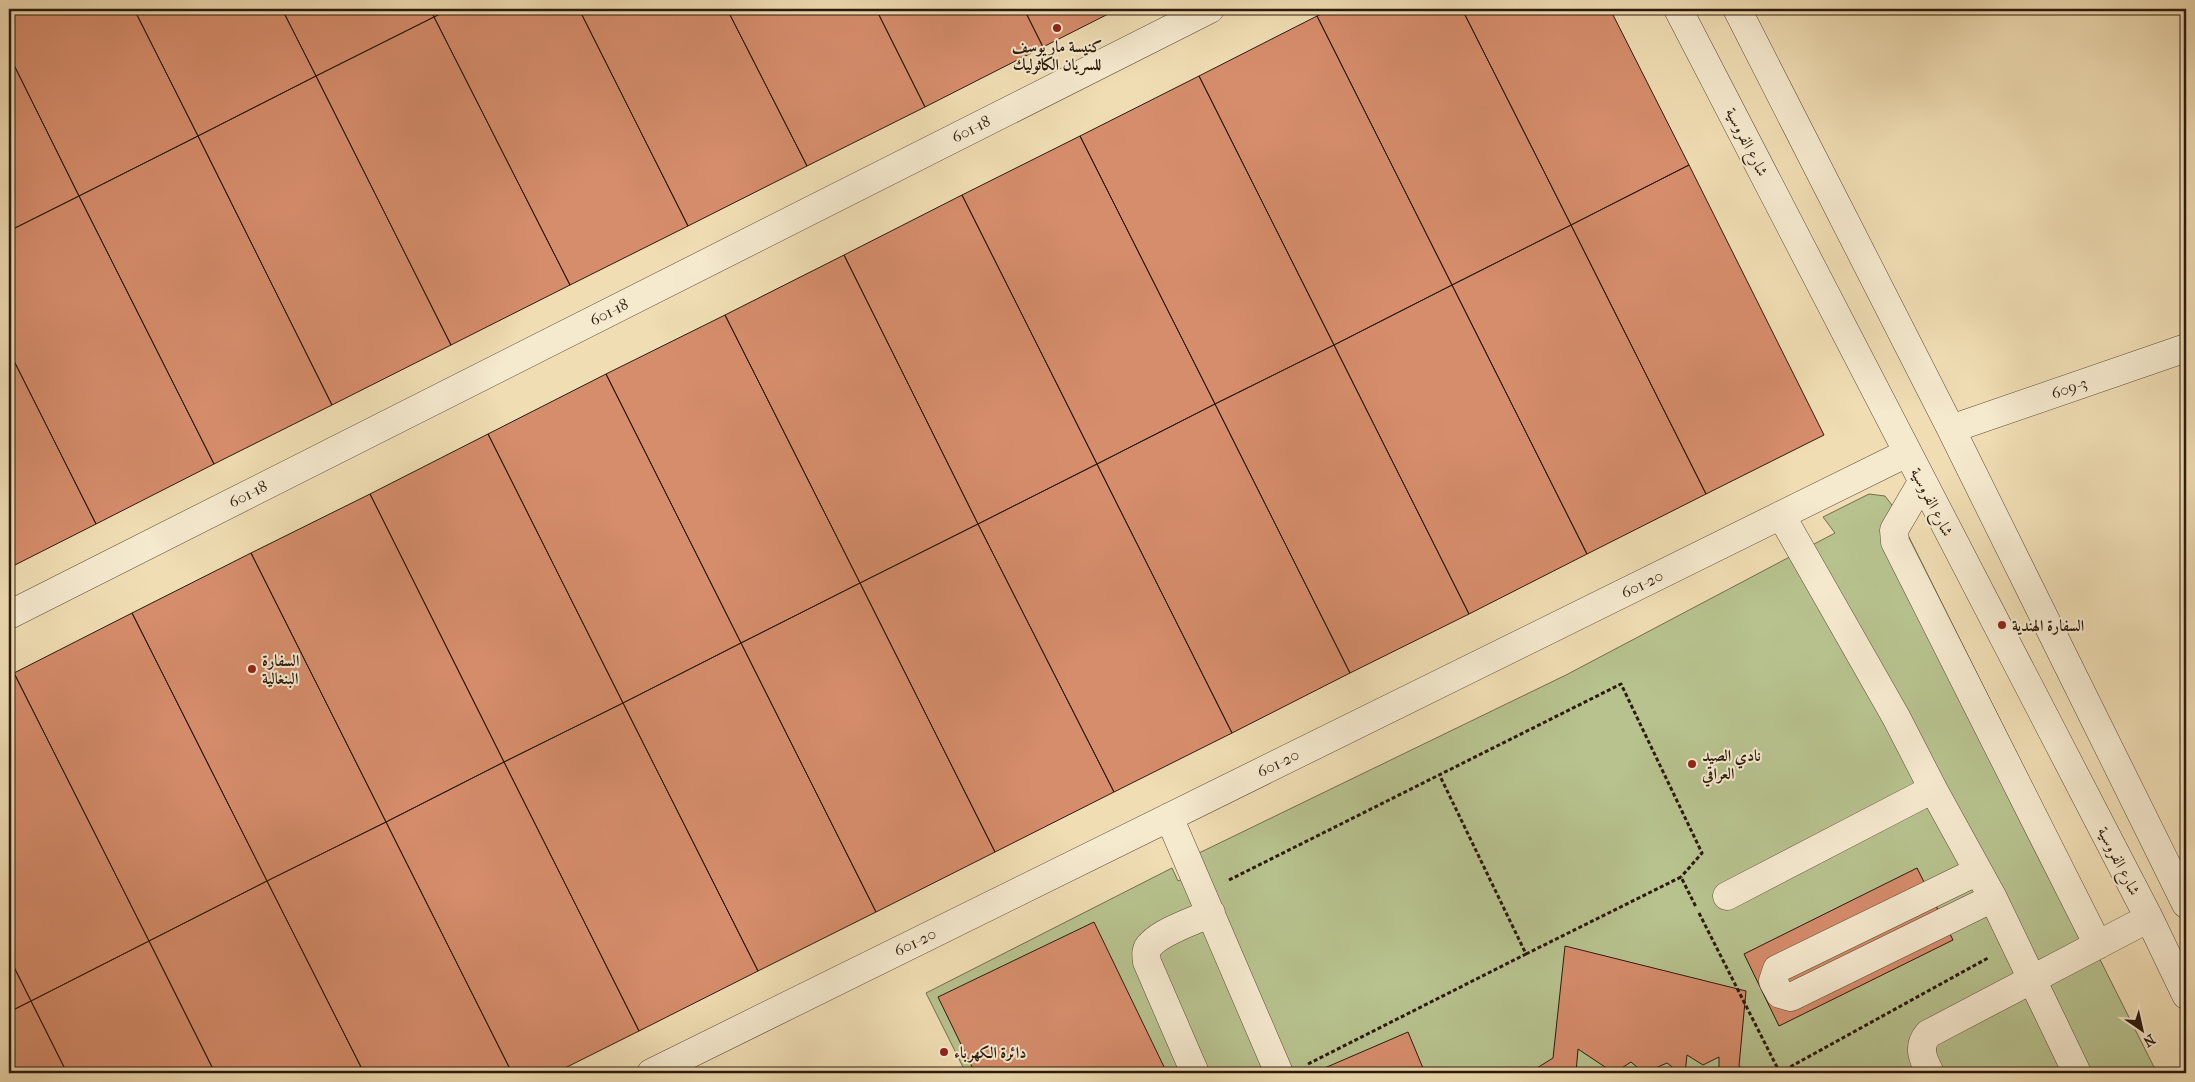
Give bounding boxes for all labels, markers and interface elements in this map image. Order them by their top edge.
marker: كنيسة مار يوسف للسريان الكاثوليك [1051,22,1063,34]
place label: كنيسة مار يوسف للسريان الكاثوليك [1012,37,1102,76]
street label: شارع الفروسية [1718,105,1772,181]
street label: 601-18 [948,111,994,147]
street label: 601-18 [586,294,632,330]
street label: 609-3 [2049,373,2089,403]
street label: شارع الفروسية [1903,465,1957,541]
street label: 601-18 [225,476,271,512]
street label: 601-20 [1618,566,1666,602]
place label: السفارة الهندية [2012,616,2084,636]
marker: السفارة الهندية [1996,619,2008,631]
place label: السفارة البنغالية [262,651,299,688]
marker: السفارة البنغالية [246,663,258,675]
street label: 601-20 [1254,745,1302,781]
place label: نادي الصيد العراقي [1701,746,1761,787]
marker: نادي الصيد العراقي [1686,758,1698,770]
street label: شارع الفروسية [2090,824,2144,900]
street label: 601-20 [891,924,939,960]
north arrow [2118,1004,2168,1054]
text: N [2140,1030,2158,1051]
place label: دائرة الكهرباء [954,1043,1027,1063]
marker: دائرة الكهرباء [938,1046,950,1058]

